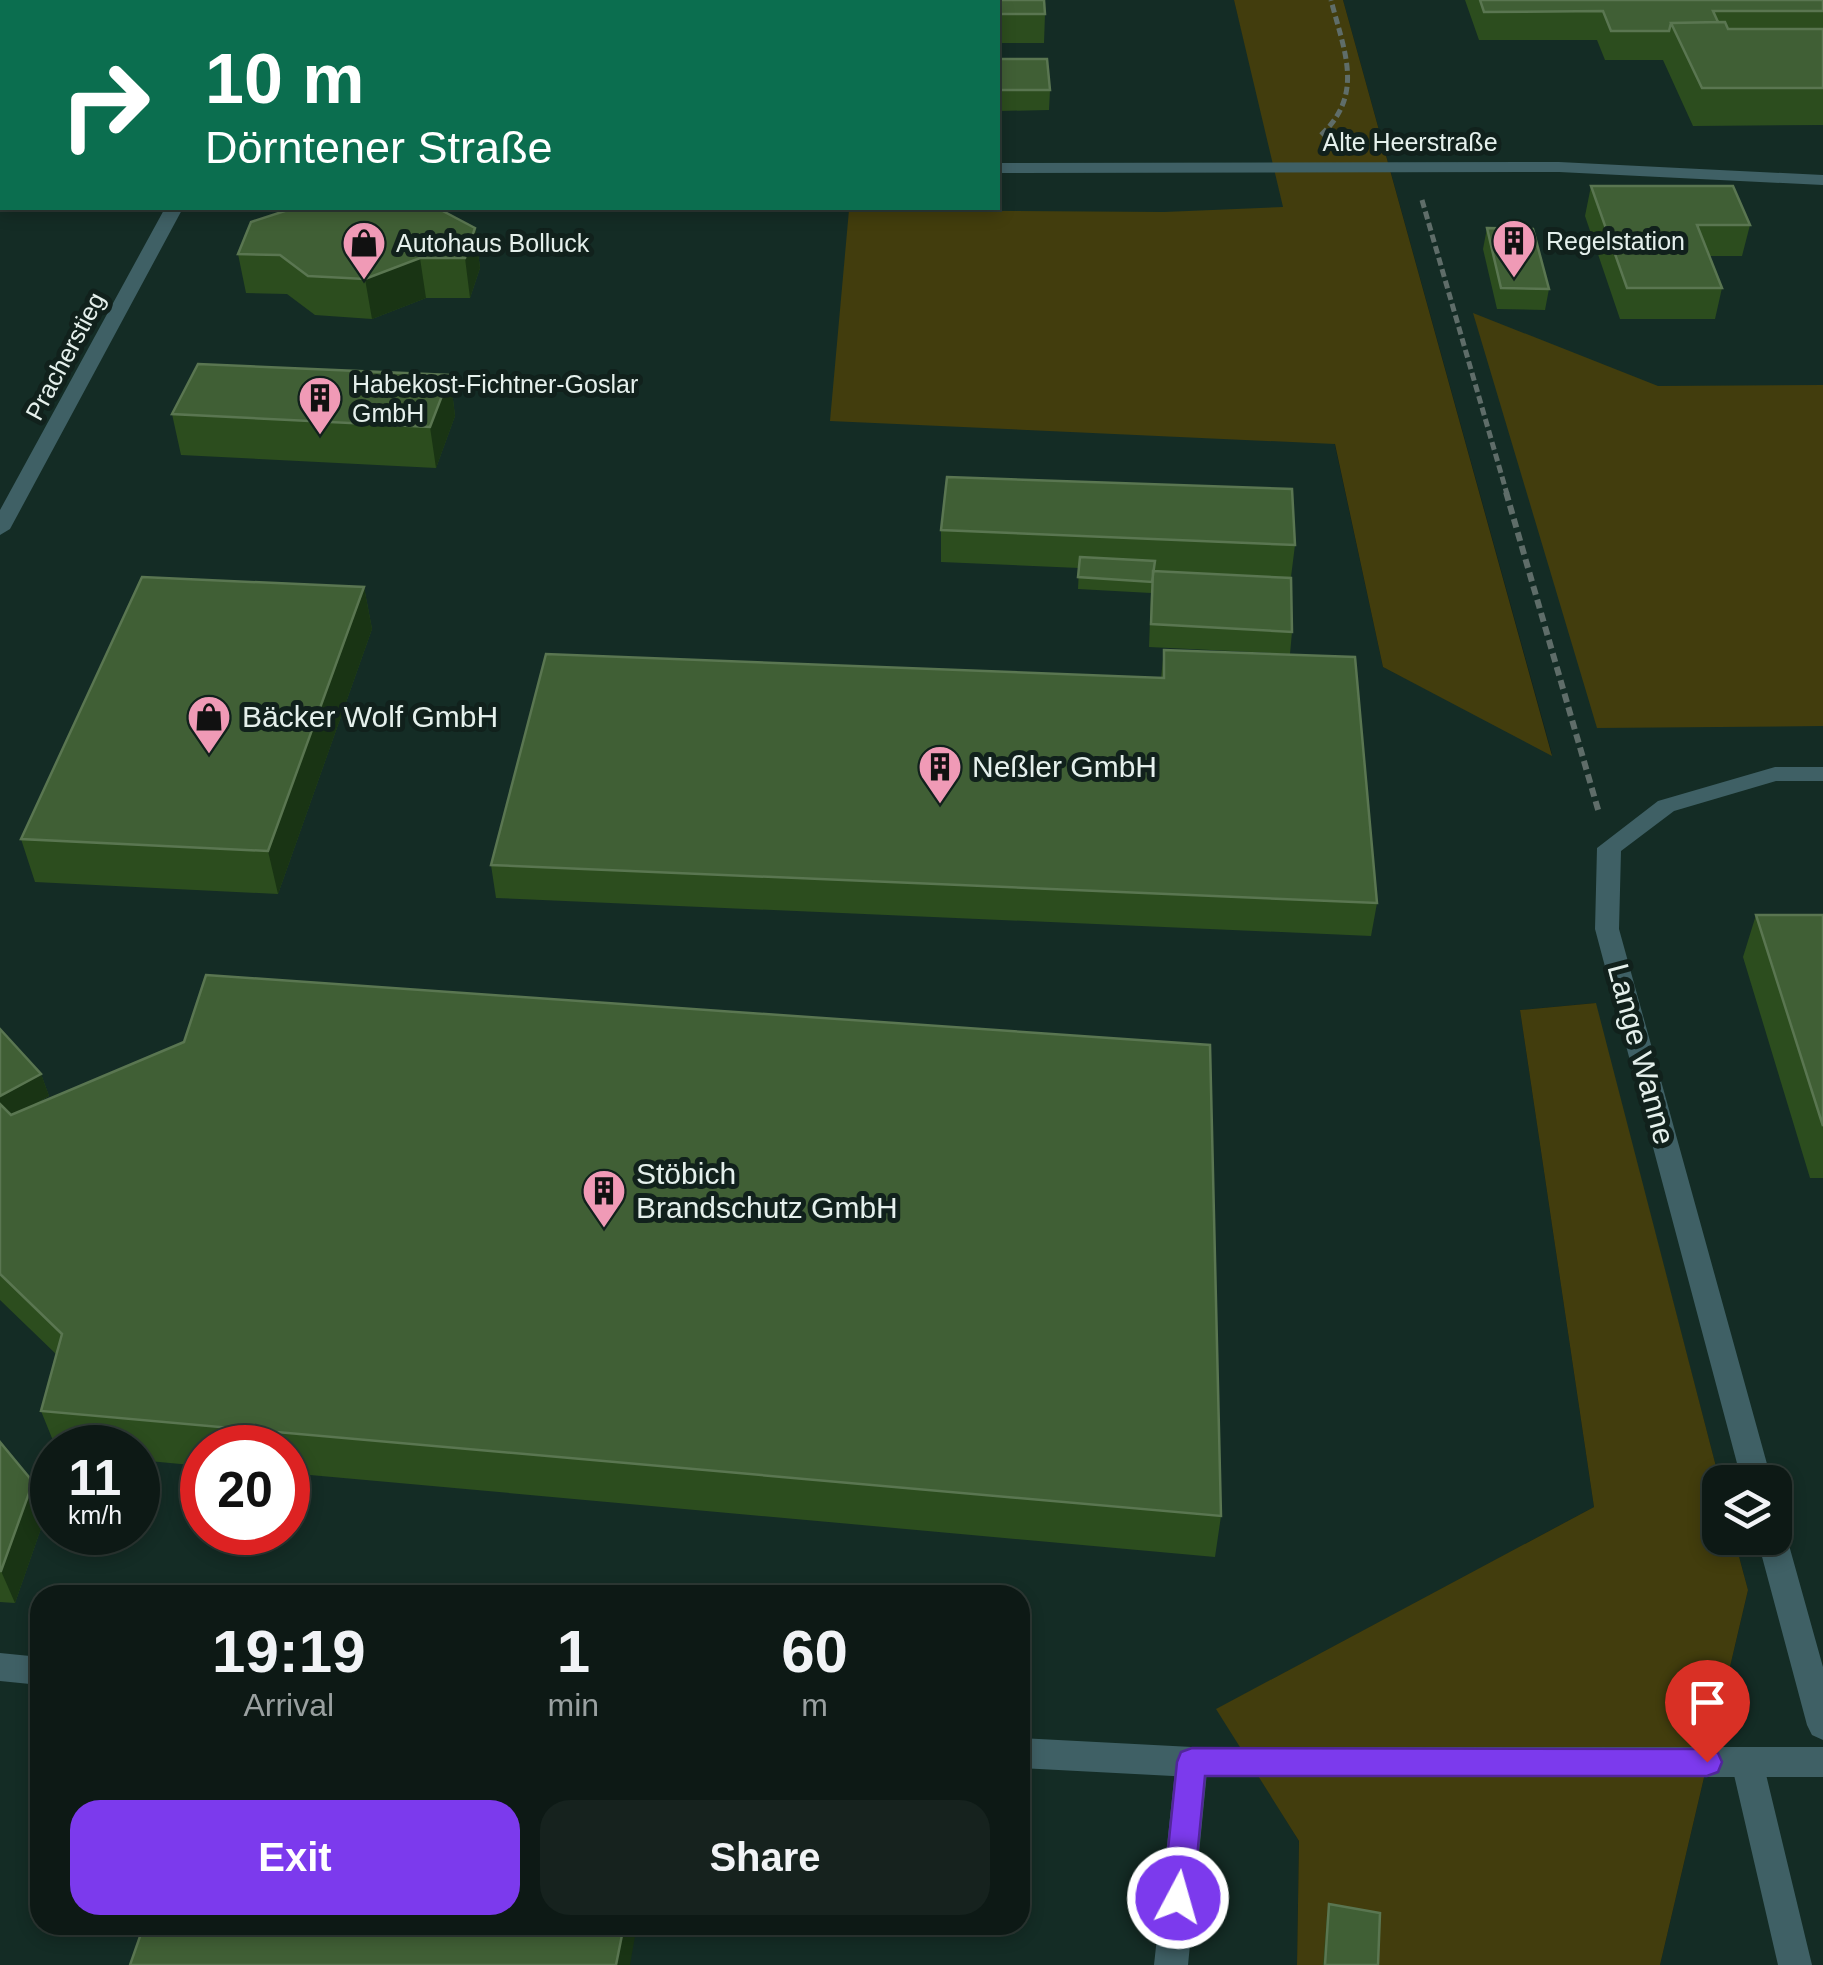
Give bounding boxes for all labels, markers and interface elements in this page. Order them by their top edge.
icon: right [40,40,170,170]
text: 10 m [205,40,365,118]
text: Dörntener Straße [205,122,553,173]
street label: Alte Heerstraße [1322,128,1498,156]
building icon: Regelstation [1491,218,1537,279]
shop icon: Autohaus Bolluck [341,220,387,281]
place label: Regelstation [1546,227,1685,255]
place label: Autohaus Bolluck [396,229,590,257]
street label: Pracherstieg [20,287,110,425]
place label: Habekost-Fichtner-Goslar GmbH [352,370,638,427]
building icon: Habekost-Fichtner-Goslar GmbH [297,375,343,436]
shop icon: Bäcker Wolf GmbH [186,694,232,755]
place label: Bäcker Wolf GmbH [242,700,498,733]
building icon: Neßler GmbH [917,744,963,805]
place label: Neßler GmbH [972,750,1157,783]
street label: Lange Wanne [1602,960,1681,1148]
place label: Stöbich Brandschutz GmbH [636,1157,898,1224]
building icon: Stöbich Brandschutz GmbH [581,1168,627,1229]
speed limit sign: 20 [180,1425,310,1555]
text: 11 [69,1450,121,1506]
map controls [1702,1465,1792,1555]
button: layers [1702,1465,1792,1555]
text: km/h [68,1501,122,1529]
text: 19:19 [212,1618,366,1685]
text: 1 [557,1618,590,1685]
text: 60 [781,1618,848,1685]
pin [1665,1660,1750,1763]
icon: arrive [1680,1675,1735,1730]
text: Arrival [243,1687,334,1723]
text: min [548,1687,599,1723]
text: m [801,1687,828,1723]
button: Exit [70,1800,520,1915]
button: Share [540,1800,990,1915]
position arrow [1126,1846,1230,1950]

